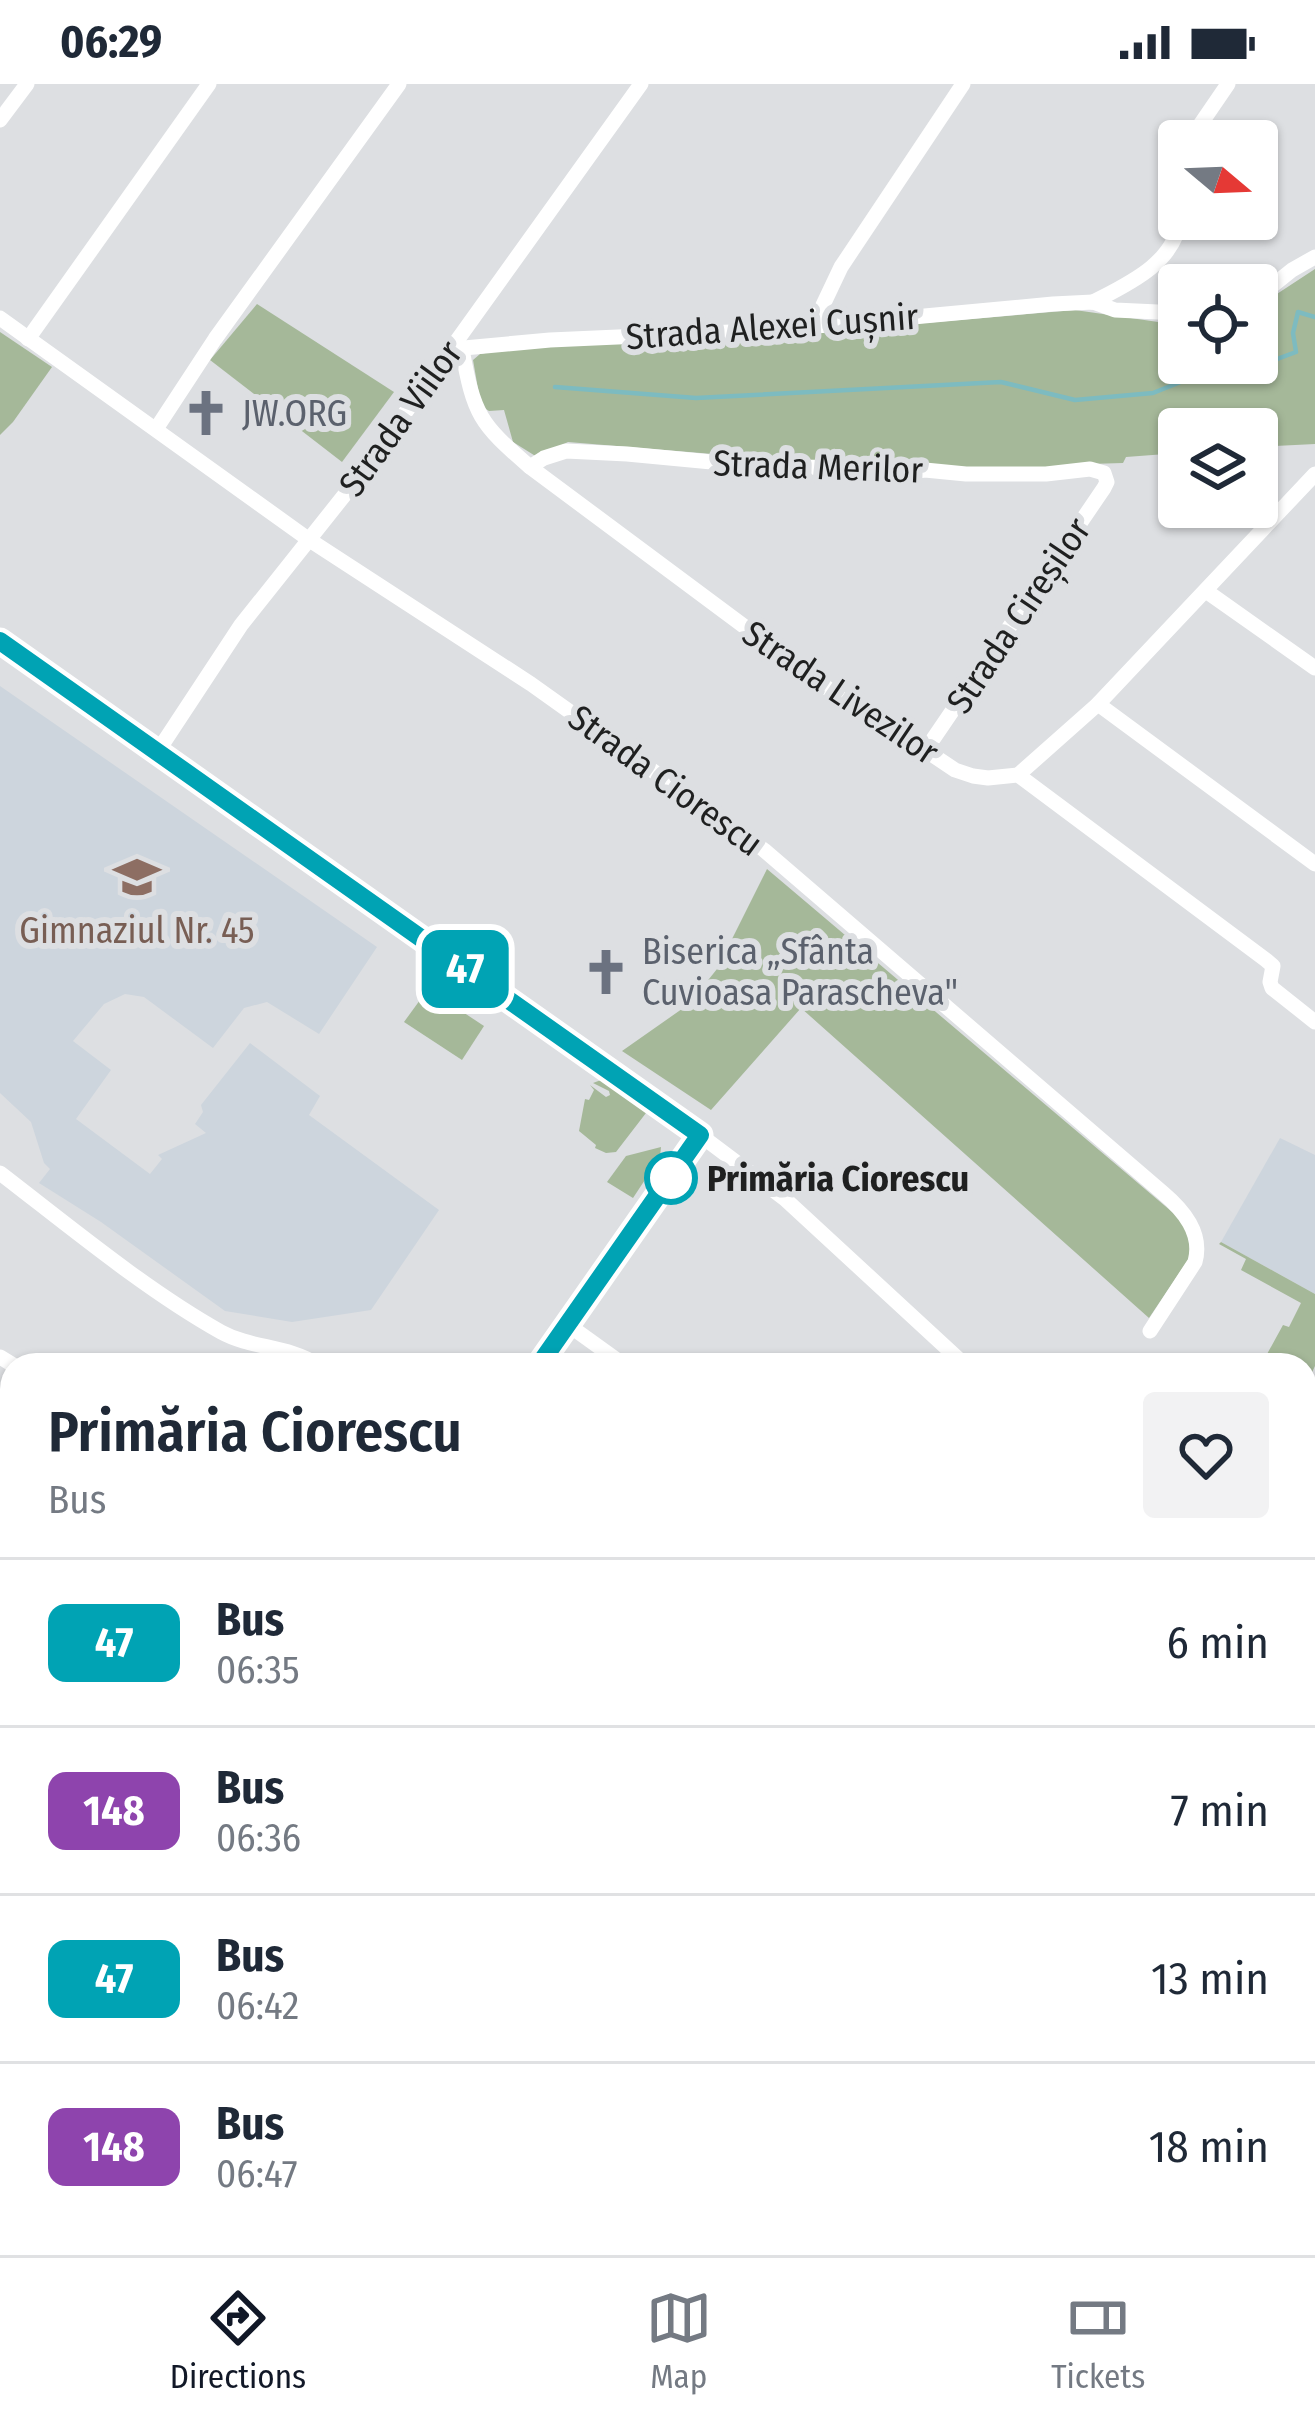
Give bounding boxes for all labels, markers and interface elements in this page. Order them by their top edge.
text: 06:29 [60,15,162,69]
north arrow [1158,120,1278,240]
map controls [1158,120,1278,528]
button: locate [1158,264,1278,384]
street label: Strada Alexei Cușnir [624,295,920,359]
street label: Strada Viilor [330,332,472,505]
church icon: JW.ORG [181,388,231,438]
place label: JW.ORG [242,392,347,436]
button: layers [1158,408,1278,528]
street label: Strada Merilor [712,441,924,493]
street label: Strada Cireșilor [937,509,1101,722]
street label: Strada Livezilor [734,611,947,775]
street label: Strada Ciorescu [560,696,771,866]
school or university icon: Gimnaziul Nr. 45 [112,852,162,902]
place label: Gimnaziul Nr. 45 [19,909,255,953]
line badge: 47 [411,930,519,1008]
place label: Biserica „Sfânta Cuvioasa Parascheva" [642,930,958,1015]
text: 47 [446,944,484,994]
church icon: Biserica „Sfânta Cuvioasa Parascheva" [581,947,631,997]
marker: Primăria Ciorescu [646,1153,696,1203]
place label: Primăria Ciorescu [707,1157,969,1201]
button: heart [1143,1392,1269,1518]
text: Primăria Ciorescu [48,1398,462,1466]
text: Bus [48,1477,106,1523]
text: Bus [216,1593,284,1647]
text: 6 min [1166,1616,1269,1670]
text: 47 [95,1618,133,1668]
text: 06:35 [216,1647,300,1693]
text: Bus [216,1761,284,1815]
text: 7 min [1171,1784,1269,1838]
text: 148 [83,1786,145,1836]
text: 06:36 [216,1815,301,1861]
text: Bus [216,1929,284,1983]
text: 13 min [1151,1952,1269,2006]
text: 47 [95,1954,133,2004]
text: 06:42 [216,1983,299,2029]
text: Bus [216,2097,284,2151]
text: 18 min [1149,2120,1269,2174]
text: 148 [83,2122,145,2172]
text: 06:47 [216,2151,298,2197]
tab: Directions [170,2285,306,2397]
tab: Map [646,2285,712,2397]
tab: Tickets [1051,2285,1145,2397]

